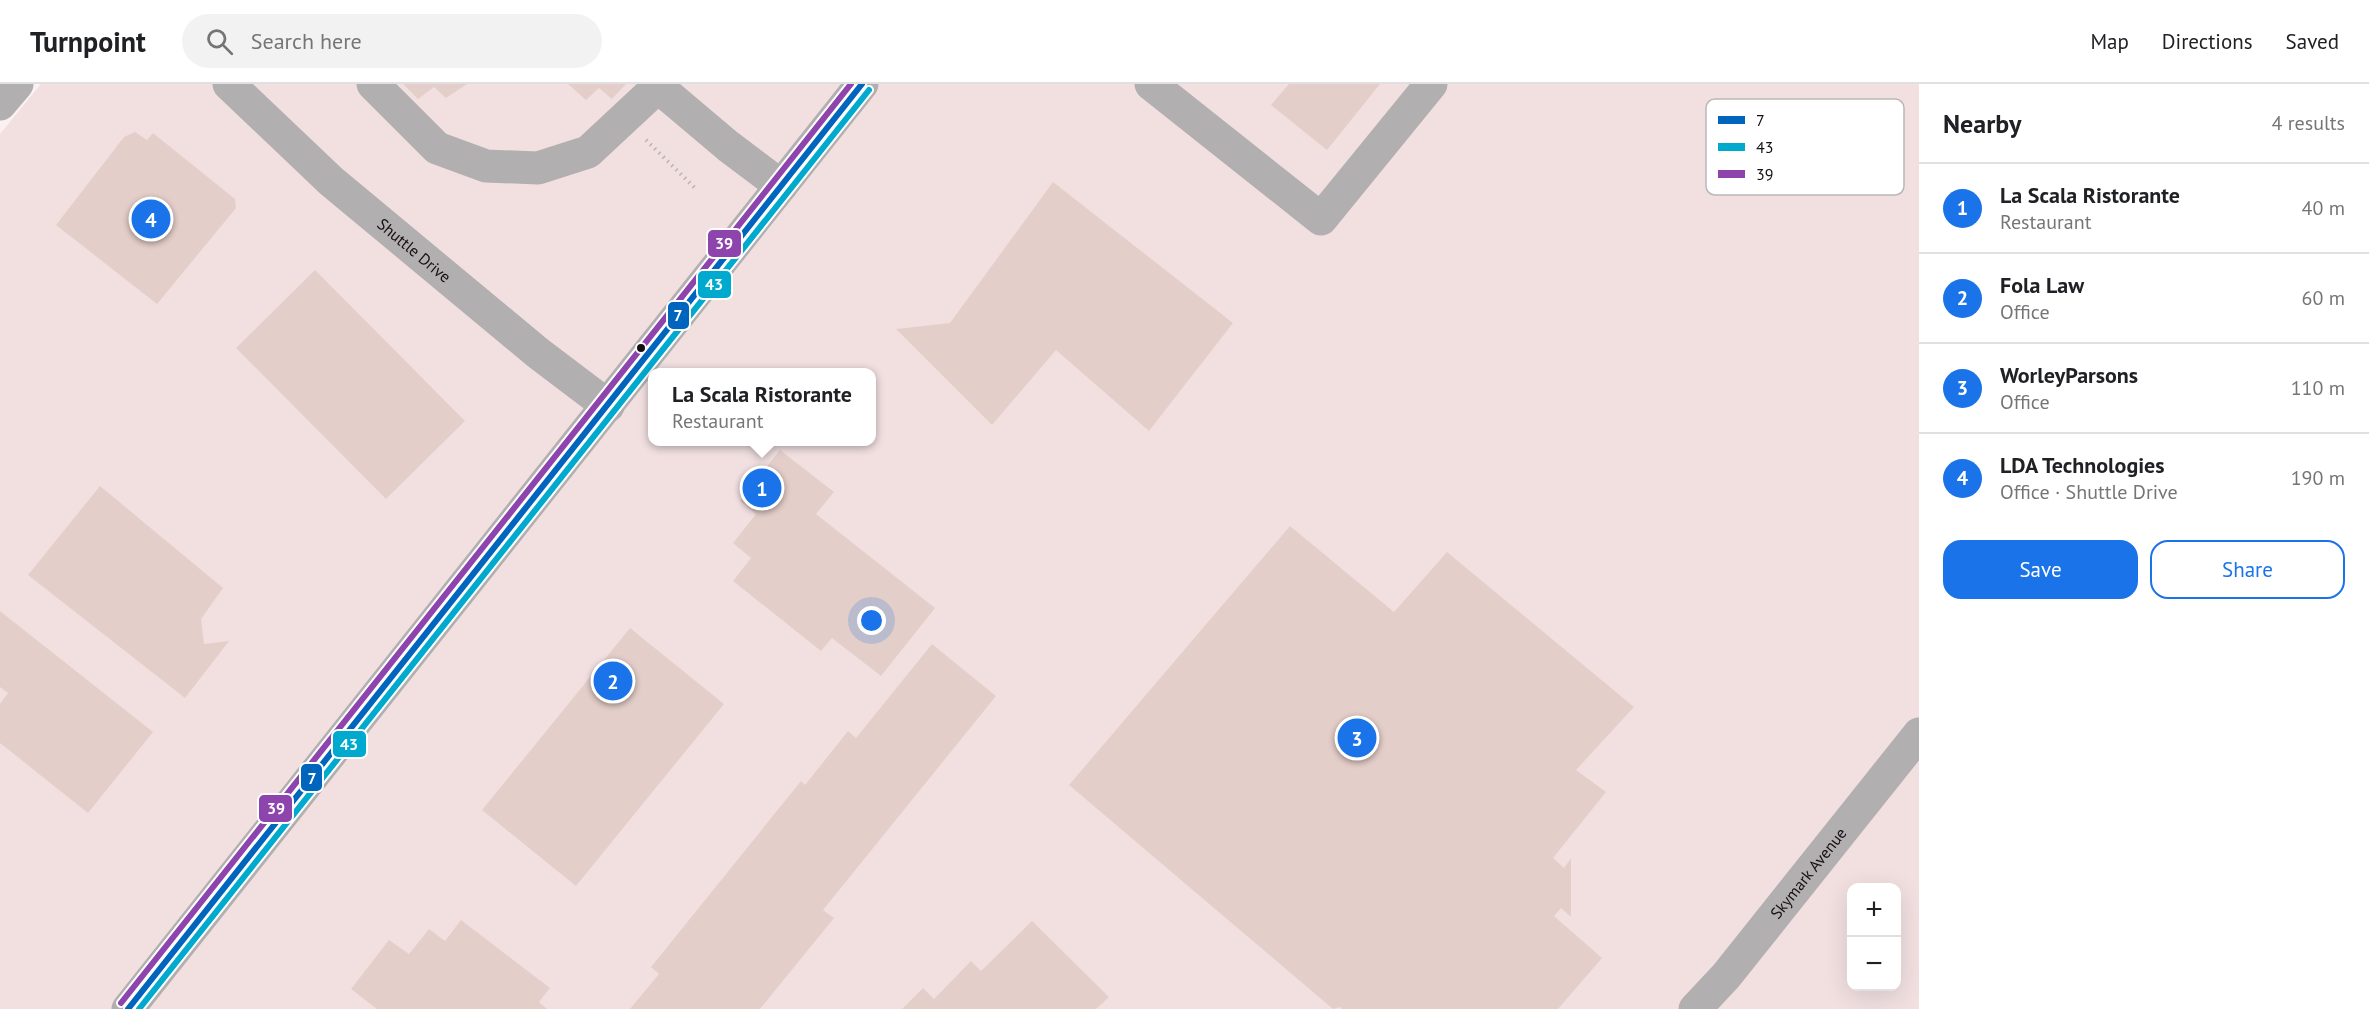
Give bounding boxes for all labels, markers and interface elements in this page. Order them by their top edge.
search box [182,14,602,68]
text: Turnpoint [30,23,146,60]
icon: search [203,25,236,58]
text: Search here [251,27,362,55]
text: Map [2090,28,2129,55]
text: Directions [2162,28,2253,55]
text: Saved [2286,28,2339,55]
legend [1706,99,1904,195]
text: Nearby [1943,107,2021,140]
text: 7 [1756,110,1765,130]
text: 4 results [2272,110,2345,136]
text: 43 [1756,137,1773,157]
text: 39 [1756,164,1773,184]
text: La Scala Ristorante [2000,181,2180,209]
text: 1 [1957,195,1968,221]
text: 40 m [2302,195,2345,221]
pin: 4 [132,196,170,242]
text: Restaurant [2000,209,2091,235]
street label: Shuttle Drive [373,214,455,287]
line badge: 39 [707,229,742,258]
text: 39 [715,233,733,253]
line badge: 43 [697,270,732,299]
text: Fola Law [2000,271,2084,299]
text: 43 [705,274,723,294]
text: 2 [1957,285,1968,311]
text: 60 m [2302,285,2345,311]
text: Office [2000,299,2050,325]
line badge: 7 [667,301,690,330]
text: 7 [673,305,683,325]
unlabelled marker [635,342,647,354]
text: WorleyParsons [2000,361,2138,389]
popup [648,368,876,446]
text: 3 [1957,375,1968,401]
text: 110 m [2291,375,2345,401]
text: La Scala Ristorante [672,380,852,408]
text: Office [2000,389,2050,415]
text: Restaurant [672,408,763,434]
text: LDA Technologies [2000,451,2165,479]
text: 4 [1957,465,1968,491]
text: 190 m [2291,465,2345,491]
pin: 1 [742,466,782,510]
text: Office · Shuttle Drive [2000,479,2178,505]
button: Save [1943,540,2138,599]
button: Share [2150,540,2345,599]
your location [857,606,886,635]
pin: 2 [594,658,632,704]
pin: 3 [1338,716,1376,760]
line badge: 43 [332,730,367,758]
text: 43 [340,734,358,754]
line badge: 7 [300,763,323,792]
text: 7 [307,768,317,788]
line badge: 39 [258,794,293,823]
text: 39 [267,798,285,818]
street label: Skymark Avenue [1766,823,1851,923]
map controls [1847,883,1901,991]
button: + [1847,883,1901,937]
button: − [1847,937,1901,991]

